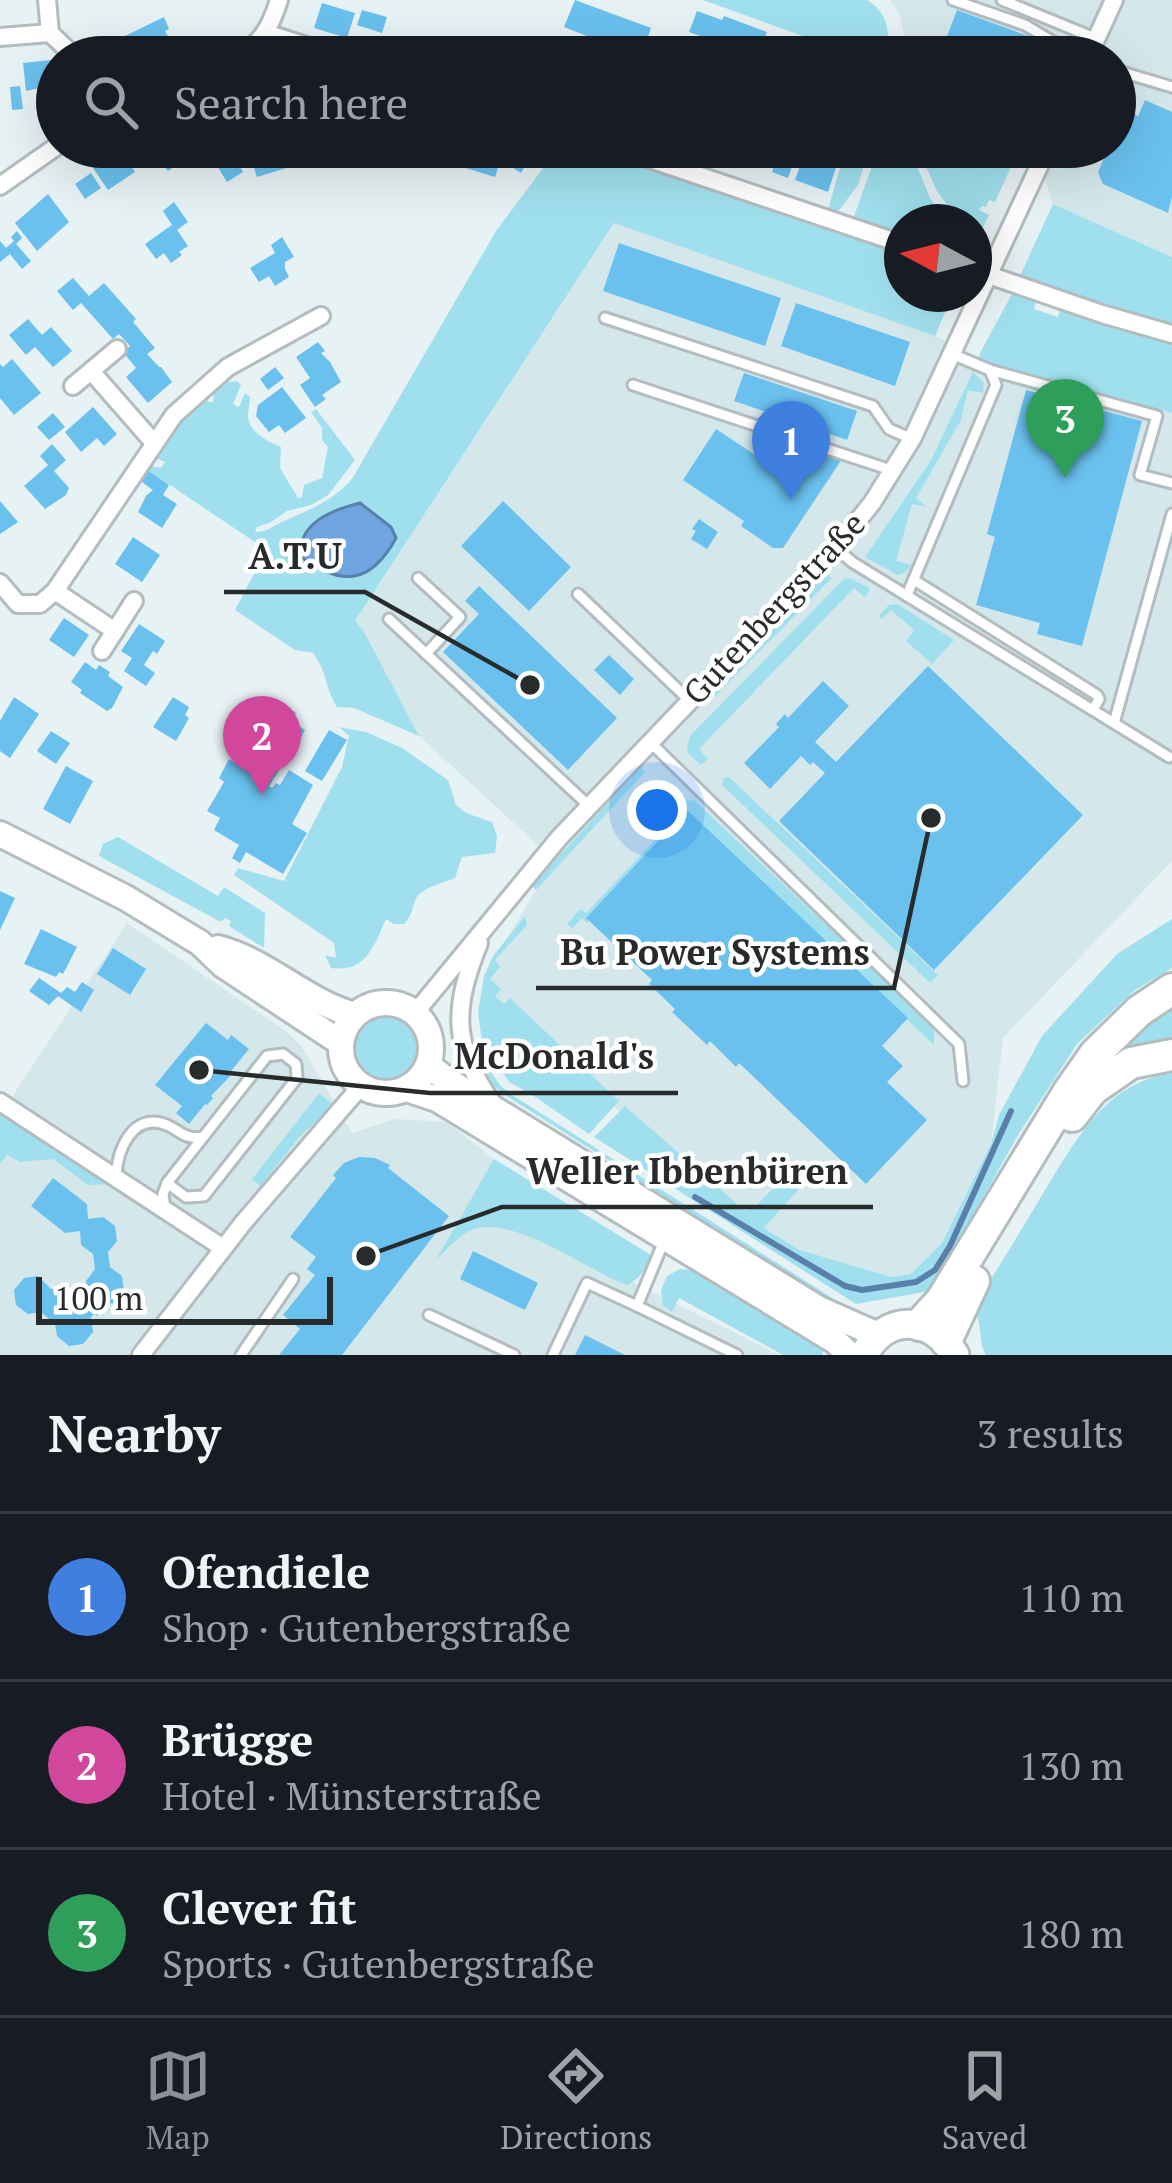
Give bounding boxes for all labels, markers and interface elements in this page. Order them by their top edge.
search box [36,36,1136,168]
icon: search [78,69,144,135]
text: Search here [174,72,408,132]
north arrow [884,204,992,312]
pin: 3 [1026,379,1104,478]
pin: 1 [752,401,830,500]
street label: Gutenbergstraße [673,502,874,713]
callout: A.T.U [224,520,365,592]
text: A.T.U [248,532,342,579]
pin: 2 [223,696,301,795]
your location [627,780,687,840]
callout: Bu Power Systems [536,916,894,988]
text: Bu Power Systems [560,928,870,975]
callout: McDonald's [430,1021,678,1093]
text: McDonald's [454,1032,654,1079]
callout: Weller Ibbenbüren [502,1135,873,1207]
text: Weller Ibbenbüren [526,1147,848,1194]
scale bar [36,1271,333,1324]
text: 100 m [54,1276,143,1319]
text: Nearby [48,1399,221,1467]
text: 3 results [977,1407,1124,1459]
text: Ofendiele [162,1541,370,1601]
text: 1 [76,1571,98,1623]
text: 110 m [1019,1571,1124,1623]
text: Shop · Gutenbergstraße [162,1601,571,1653]
text: Brügge [162,1709,314,1769]
text: 2 [76,1739,98,1791]
text: 130 m [1019,1739,1124,1791]
text: Hotel · Münsterstraße [162,1769,542,1821]
text: Clever fit [162,1877,357,1937]
text: 3 [76,1907,98,1959]
text: 180 m [1019,1907,1124,1959]
text: Sports · Gutenbergstraße [162,1937,595,1989]
tab: Map [145,2043,211,2158]
tab: Directions [500,2043,652,2158]
tab: Saved [942,2043,1027,2158]

